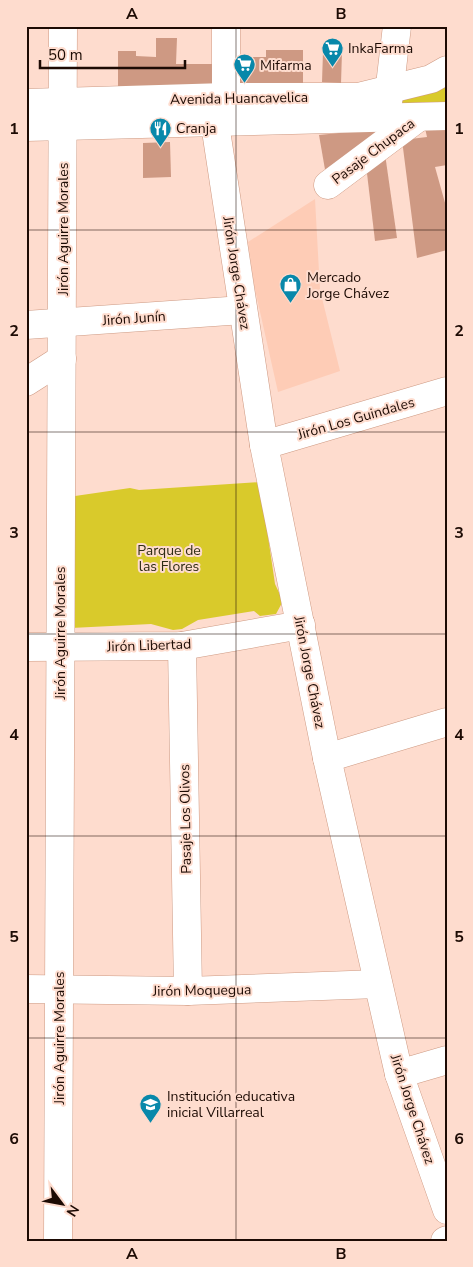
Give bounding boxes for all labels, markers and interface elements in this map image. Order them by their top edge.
text: A [126,3,138,25]
text: B [335,3,347,25]
supermarket icon: InkaFarma [320,36,344,67]
scale bar [40,38,185,70]
place label: InkaFarma [348,39,413,58]
text: 50 m [48,45,83,65]
supermarket icon: Mifarma [232,53,256,84]
place label: Mifarma [260,56,312,75]
street label: Avenida Huancavelica [170,88,308,109]
street label: Pasaje Chupaca [328,114,419,189]
restaurant icon: Cranja [148,116,172,147]
text: 1 [9,118,19,140]
text: 1 [454,118,464,140]
place label: Cranja [176,119,216,138]
street label: Jirón Aguirre Morales [54,162,73,296]
street label: Jirón Jorge Chávez [218,214,255,332]
place label: Mercado Jorge Chávez [306,268,390,303]
shop icon: Mercado Jorge Chávez [279,273,303,304]
street label: Jirón Junín [101,307,166,330]
text: 2 [9,320,19,342]
text: 2 [454,320,464,342]
street label: Jirón Los Guindales [295,393,417,445]
text: 3 [9,522,19,544]
text: 3 [454,522,464,544]
park label: Parque de las Flores [137,541,201,576]
street label: Jirón Aguirre Morales [51,566,70,700]
street label: Jirón Jorge Chávez [289,613,330,730]
street label: Jirón Libertad [106,635,192,657]
text: 4 [9,724,19,746]
text: 4 [454,724,464,746]
street label: Pasaje Los Olivos [175,764,196,874]
text: 5 [9,926,19,948]
text: 5 [454,926,464,948]
street label: Jirón Aguirre Morales [50,971,69,1105]
street label: Jirón Moquegua [151,980,252,1001]
street label: Jirón Jorge Chávez [386,1051,439,1167]
place label: Institución educativa inicial Villarreal [167,1087,295,1122]
school or university icon: Institución educativa inicial Villarreal [139,1092,163,1123]
text: 6 [9,1128,19,1150]
text: 6 [454,1128,464,1150]
north arrow [38,1180,88,1230]
text: N [62,1201,83,1220]
text: A [126,1243,138,1265]
text: B [335,1243,347,1265]

